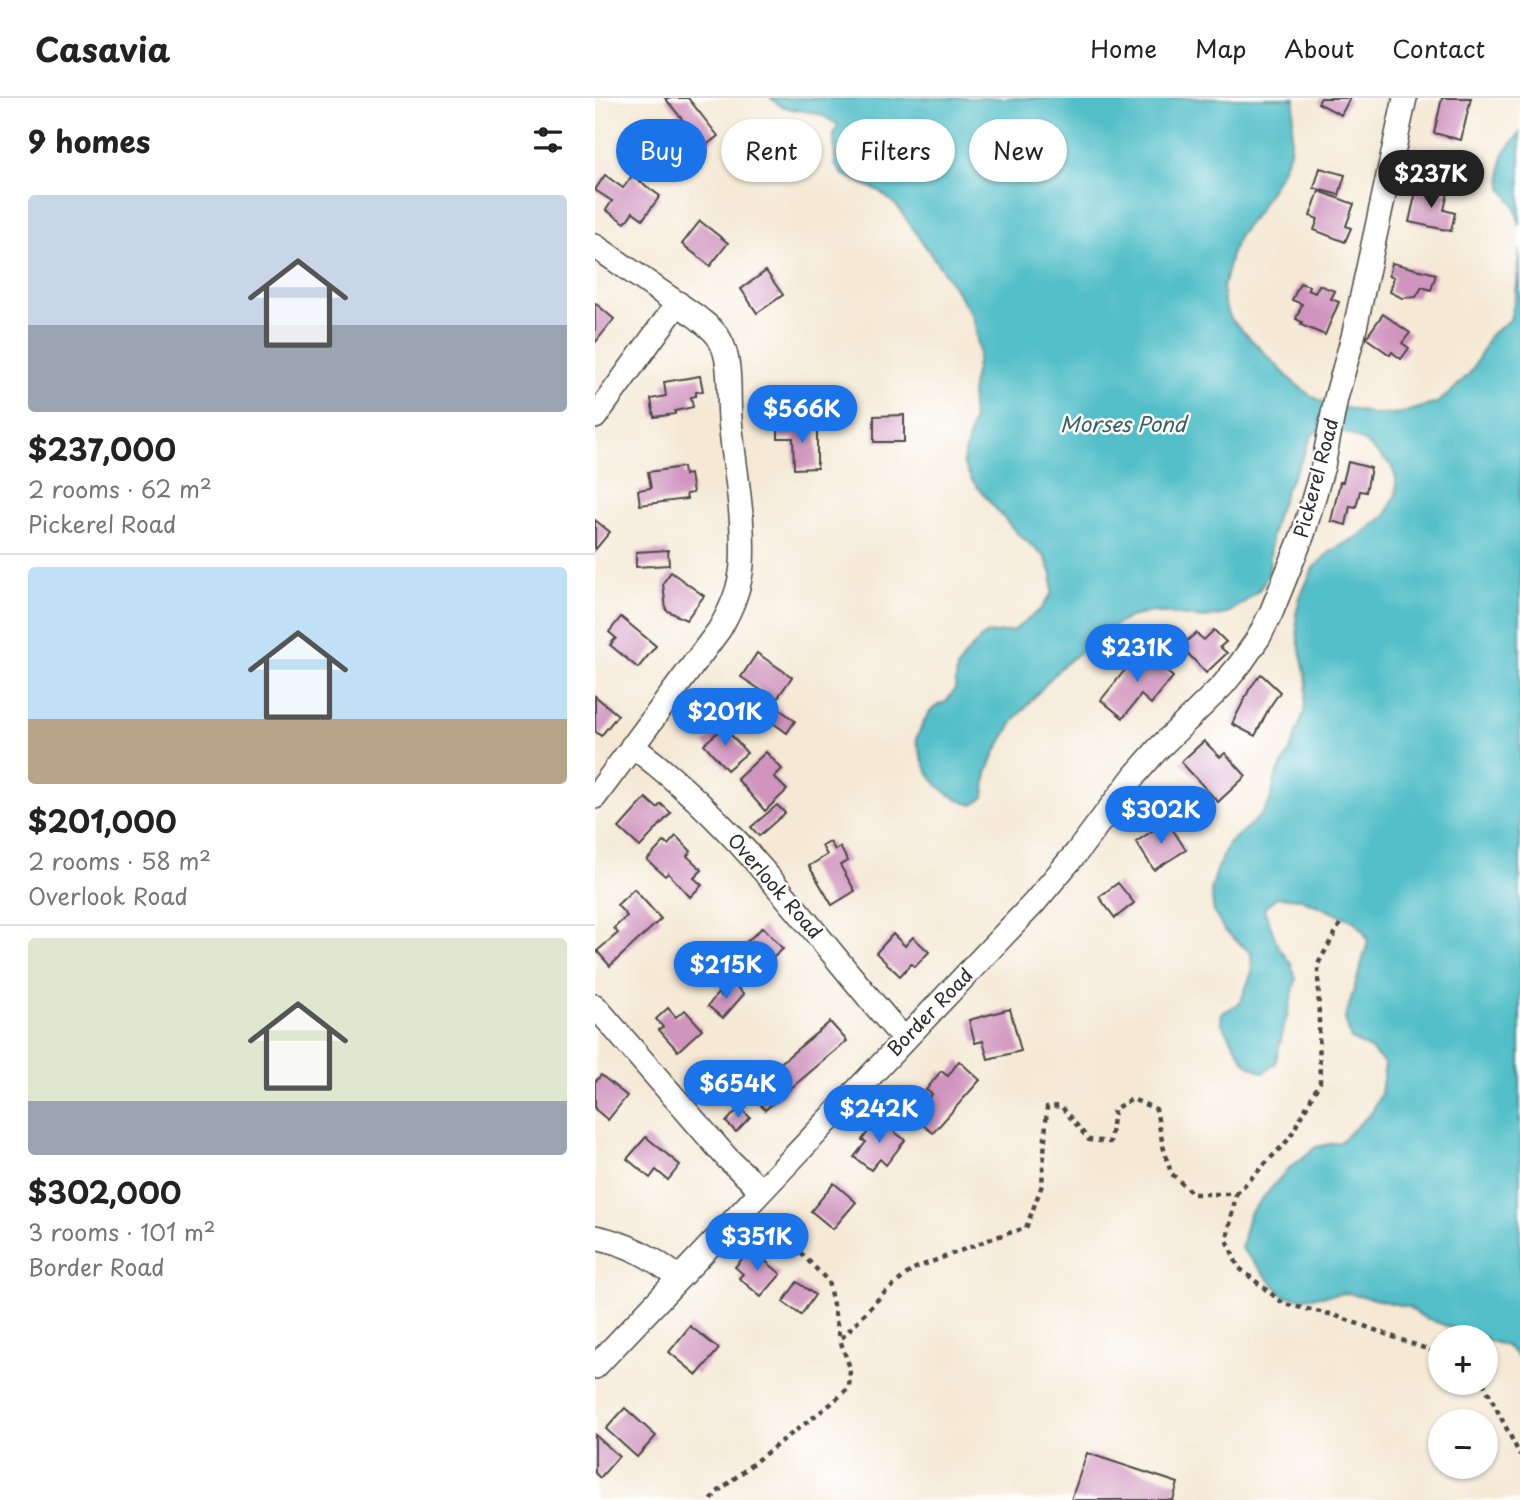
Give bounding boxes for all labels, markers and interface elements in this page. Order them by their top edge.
text: Casavia [35,23,170,73]
text: Home [1090,30,1157,66]
text: Map [1195,30,1246,66]
text: About [1284,30,1354,66]
text: Contact [1392,30,1485,66]
text: 9 homes [28,118,150,163]
chip: Buy [616,119,707,182]
chip: Rent [721,119,822,182]
chip: Filters [836,119,955,182]
chip: New [969,119,1067,182]
icon: filters [529,121,567,159]
pin: $237K [1382,150,1480,210]
text: $237K [1394,155,1468,190]
icon: home [235,240,361,366]
pin: $566K [753,386,851,445]
text: $566K [763,390,841,425]
water label: Morses Pond [1060,407,1190,439]
street label: Pickerel Road [1286,415,1344,541]
text: $237,000 [28,426,176,471]
text: 2 rooms · 62 m² [28,471,212,506]
text: Pickerel Road [28,506,176,541]
icon: home [235,612,361,738]
pin: $231K [1088,624,1186,684]
text: $231K [1101,629,1173,664]
pin: $201K [676,688,774,748]
text: $201K [688,693,762,728]
pin: $302K [1112,786,1210,846]
text: $302K [1121,791,1201,826]
text: $201,000 [28,798,177,843]
street label: Overlook Road [722,826,830,944]
text: 2 rooms · 58 m² [28,843,211,878]
text: Overlook Road [28,878,188,913]
pin: $215K [677,942,775,1001]
text: $215K [690,946,762,981]
street label: Border Road [880,961,979,1062]
icon: home [235,983,361,1109]
pin: $654K [689,1060,787,1120]
text: $654K [700,1065,776,1100]
pin: $242K [830,1086,928,1145]
text: $242K [840,1090,918,1125]
text: $302,000 [28,1169,182,1214]
text: 3 rooms · 101 m² [28,1214,216,1249]
pin: $351K [708,1214,806,1273]
text: $351K [722,1218,792,1253]
text: Border Road [28,1249,165,1284]
map controls [1428,1325,1498,1479]
button: + [1428,1325,1498,1395]
button: − [1428,1409,1498,1479]

